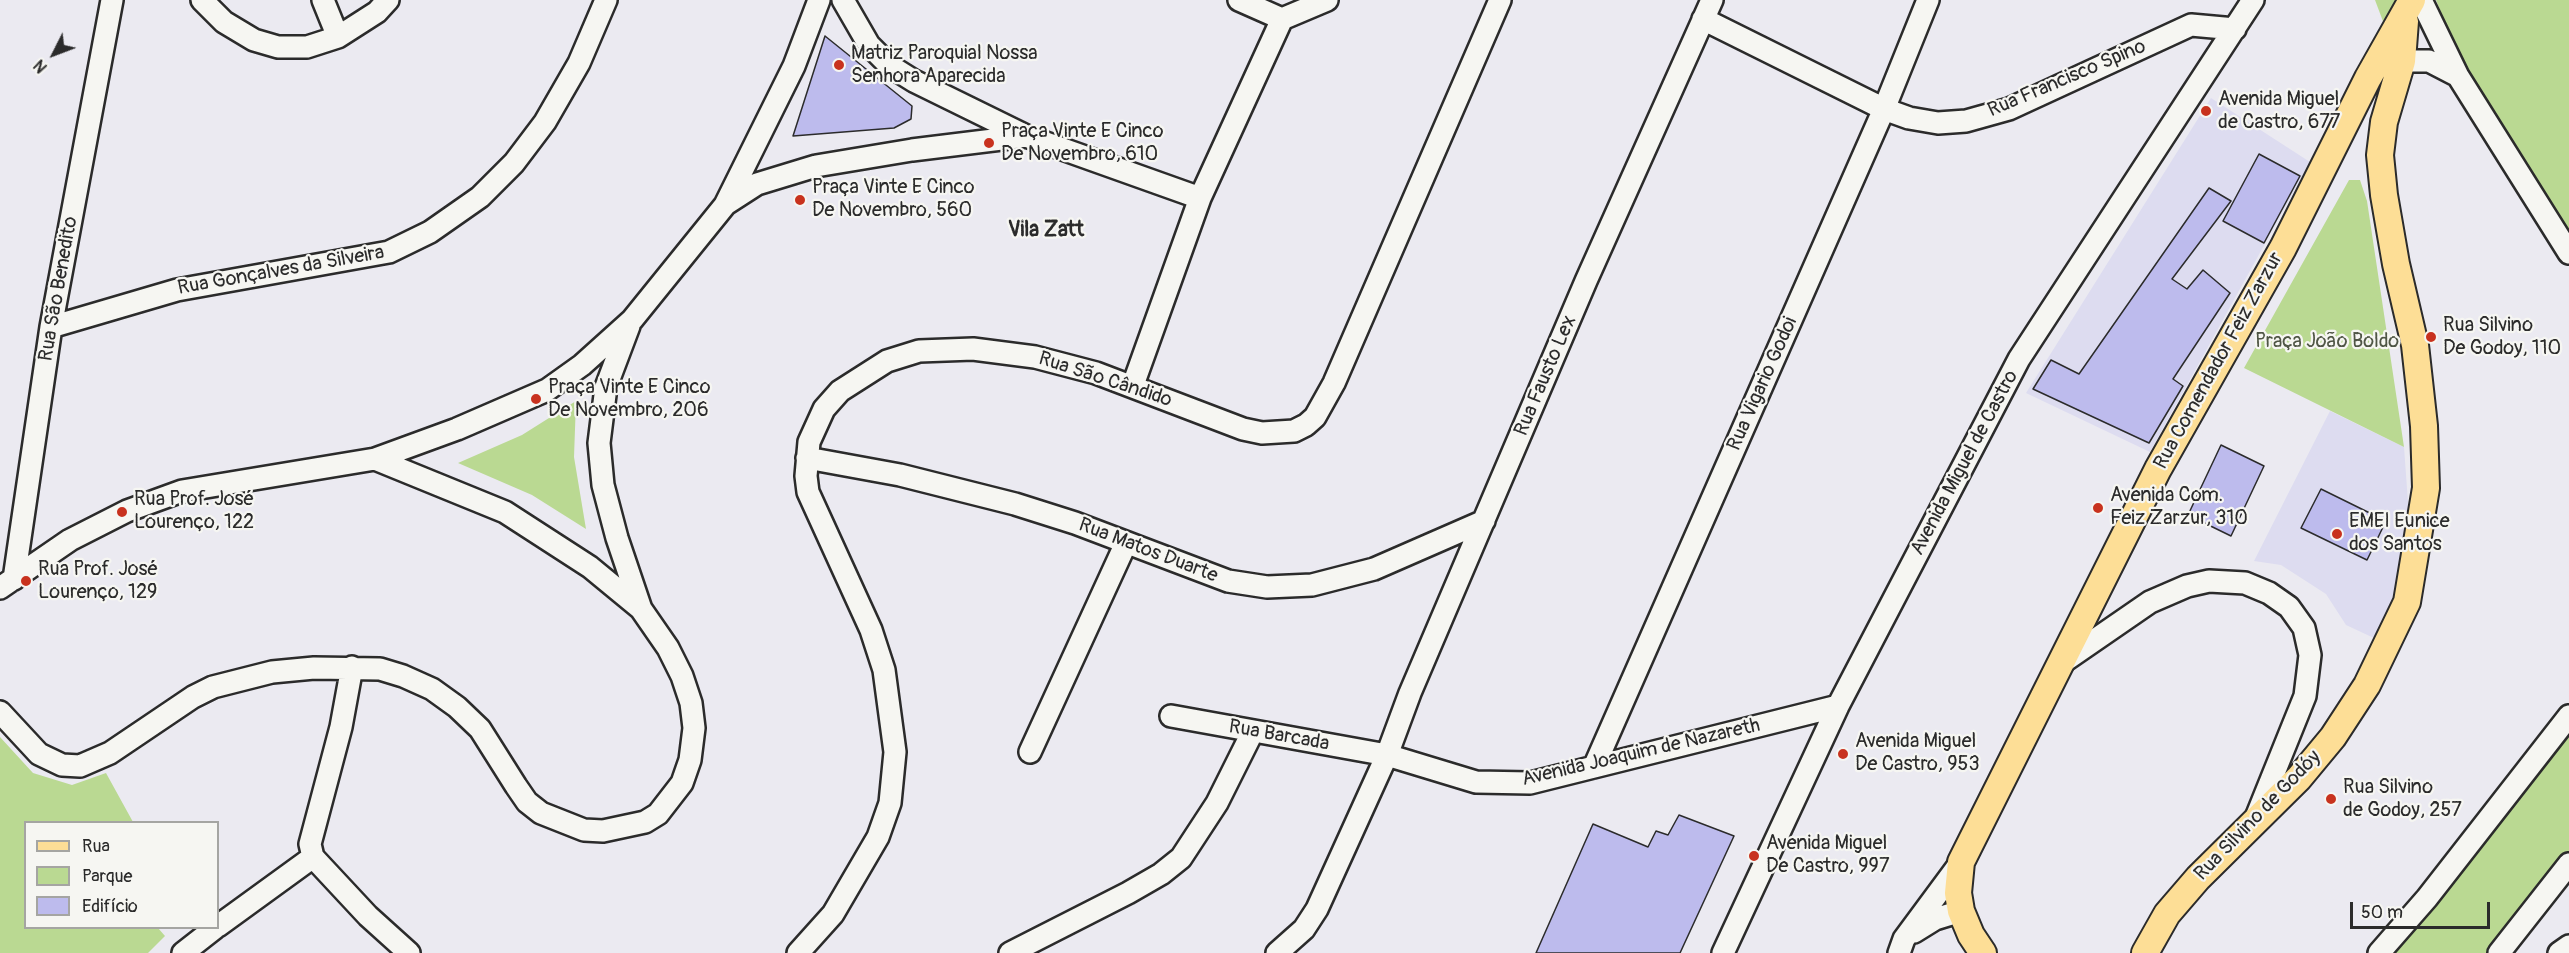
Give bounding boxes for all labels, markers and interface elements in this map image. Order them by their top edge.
north arrow [24,24,84,84]
street label: Rua Francisco Spino [1984,35,2150,123]
place label: Matriz Paroquial Nossa Senhora Aparecida [851,42,1037,89]
text: N [30,55,52,77]
marker: Matriz Paroquial Nossa Senhora Aparecida [832,58,846,72]
place label: Avenida Miguel de Castro, 677 [2218,88,2340,135]
marker: Avenida Miguel de Castro, 677 [2199,104,2213,118]
place label: Praça Vinte E Cinco De Novembro, 610 [1001,120,1163,167]
marker: Praça Vinte E Cinco De Novembro, 610 [982,136,996,150]
place label: Praça Vinte E Cinco De Novembro, 560 [812,176,974,223]
marker: Praça Vinte E Cinco De Novembro, 560 [793,193,807,207]
street label: Rua São Benedito [34,215,84,363]
district label: Vila Zatt [1008,218,1084,244]
street label: Rua Gonçalves da Silveira [176,241,386,301]
street label: Rua Comendador Feiz Zarzur [2149,248,2289,474]
street label: Rua Fausto Lex [1510,312,1582,440]
street label: Rua Vigario Godoi [1723,313,1803,455]
place label: Rua Silvino De Godoy, 110 [2443,314,2561,361]
park label: Praça João Boldo [2255,330,2399,354]
marker: Rua Silvino De Godoy, 110 [2424,330,2438,344]
street label: Rua São Cândido [1035,347,1175,413]
street label: Avenida Miguel de Castro [1906,366,2024,560]
place label: Praça Vinte E Cinco De Novembro, 206 [548,376,710,423]
marker: Praça Vinte E Cinco De Novembro, 206 [529,392,543,406]
place label: Avenida Com. Feiz Zarzur, 310 [2110,484,2248,531]
place label: Rua Prof. José Lourenço, 122 [134,488,254,535]
marker: Avenida Com. Feiz Zarzur, 310 [2091,501,2105,515]
marker: Rua Prof. José Lourenço, 122 [115,505,129,519]
place label: EMEI Eunice dos Santos [2349,510,2450,557]
street label: Rua Matos Duarte [1075,513,1221,589]
marker: EMEI Eunice dos Santos [2330,527,2344,541]
place label: Rua Prof. José Lourenço, 129 [38,558,158,605]
marker: Rua Prof. José Lourenço, 129 [19,574,33,588]
street label: Avenida Joaquim de Nazareth [1520,714,1762,792]
street label: Rua Barcada [1227,715,1331,757]
place label: Avenida Miguel De Castro, 953 [1855,730,1980,777]
street label: Rua Silvino de Godóy [2190,746,2326,886]
marker: Avenida Miguel De Castro, 953 [1836,747,1850,761]
place label: Rua Silvino de Godoy, 257 [2343,776,2462,823]
marker: Rua Silvino de Godoy, 257 [2324,792,2338,806]
legend [24,821,219,929]
place label: Avenida Miguel De Castro, 997 [1766,832,1889,879]
text: Rua [82,835,110,858]
marker: Avenida Miguel De Castro, 997 [1747,849,1761,863]
text: Parque [82,865,132,888]
scale bar [2353,890,2492,928]
text: Edifício [82,895,138,918]
text: 50 m [2361,901,2403,924]

